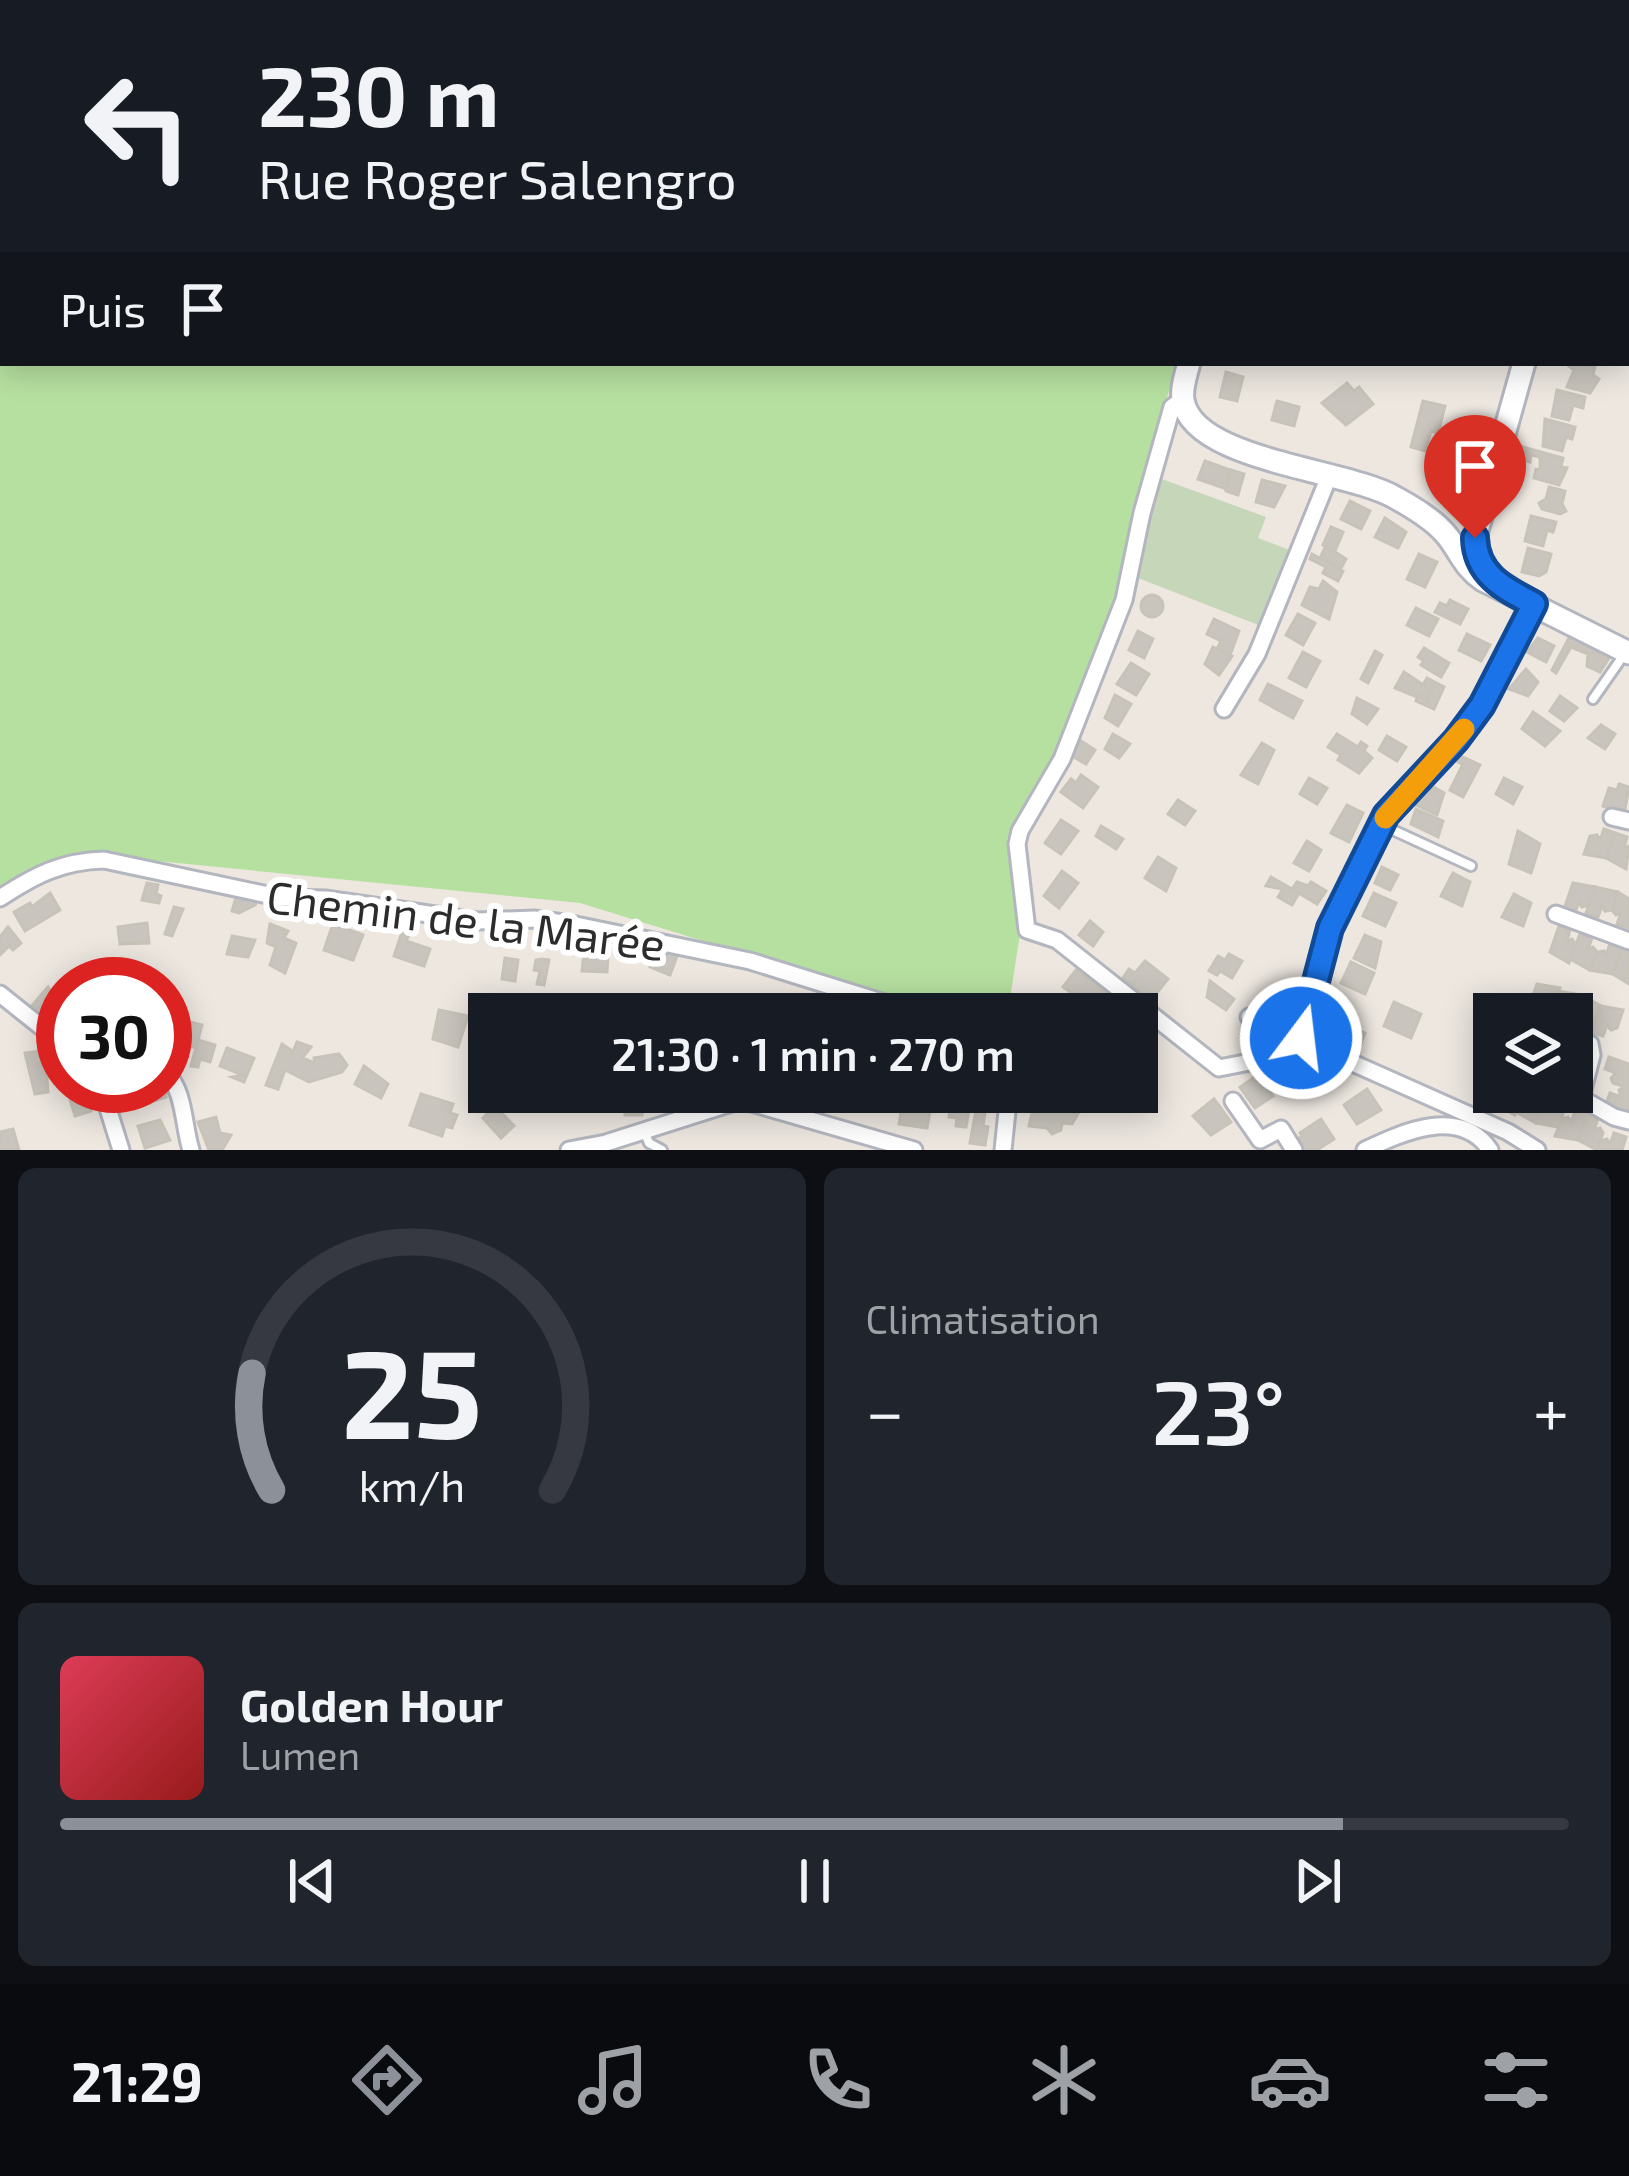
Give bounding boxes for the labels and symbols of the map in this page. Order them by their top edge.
pin [1424,415,1526,538]
street label: Chemin de la Marée [264,868,668,970]
speed limit sign: 30 [36,957,192,1113]
position arrow [1238,975,1364,1101]

